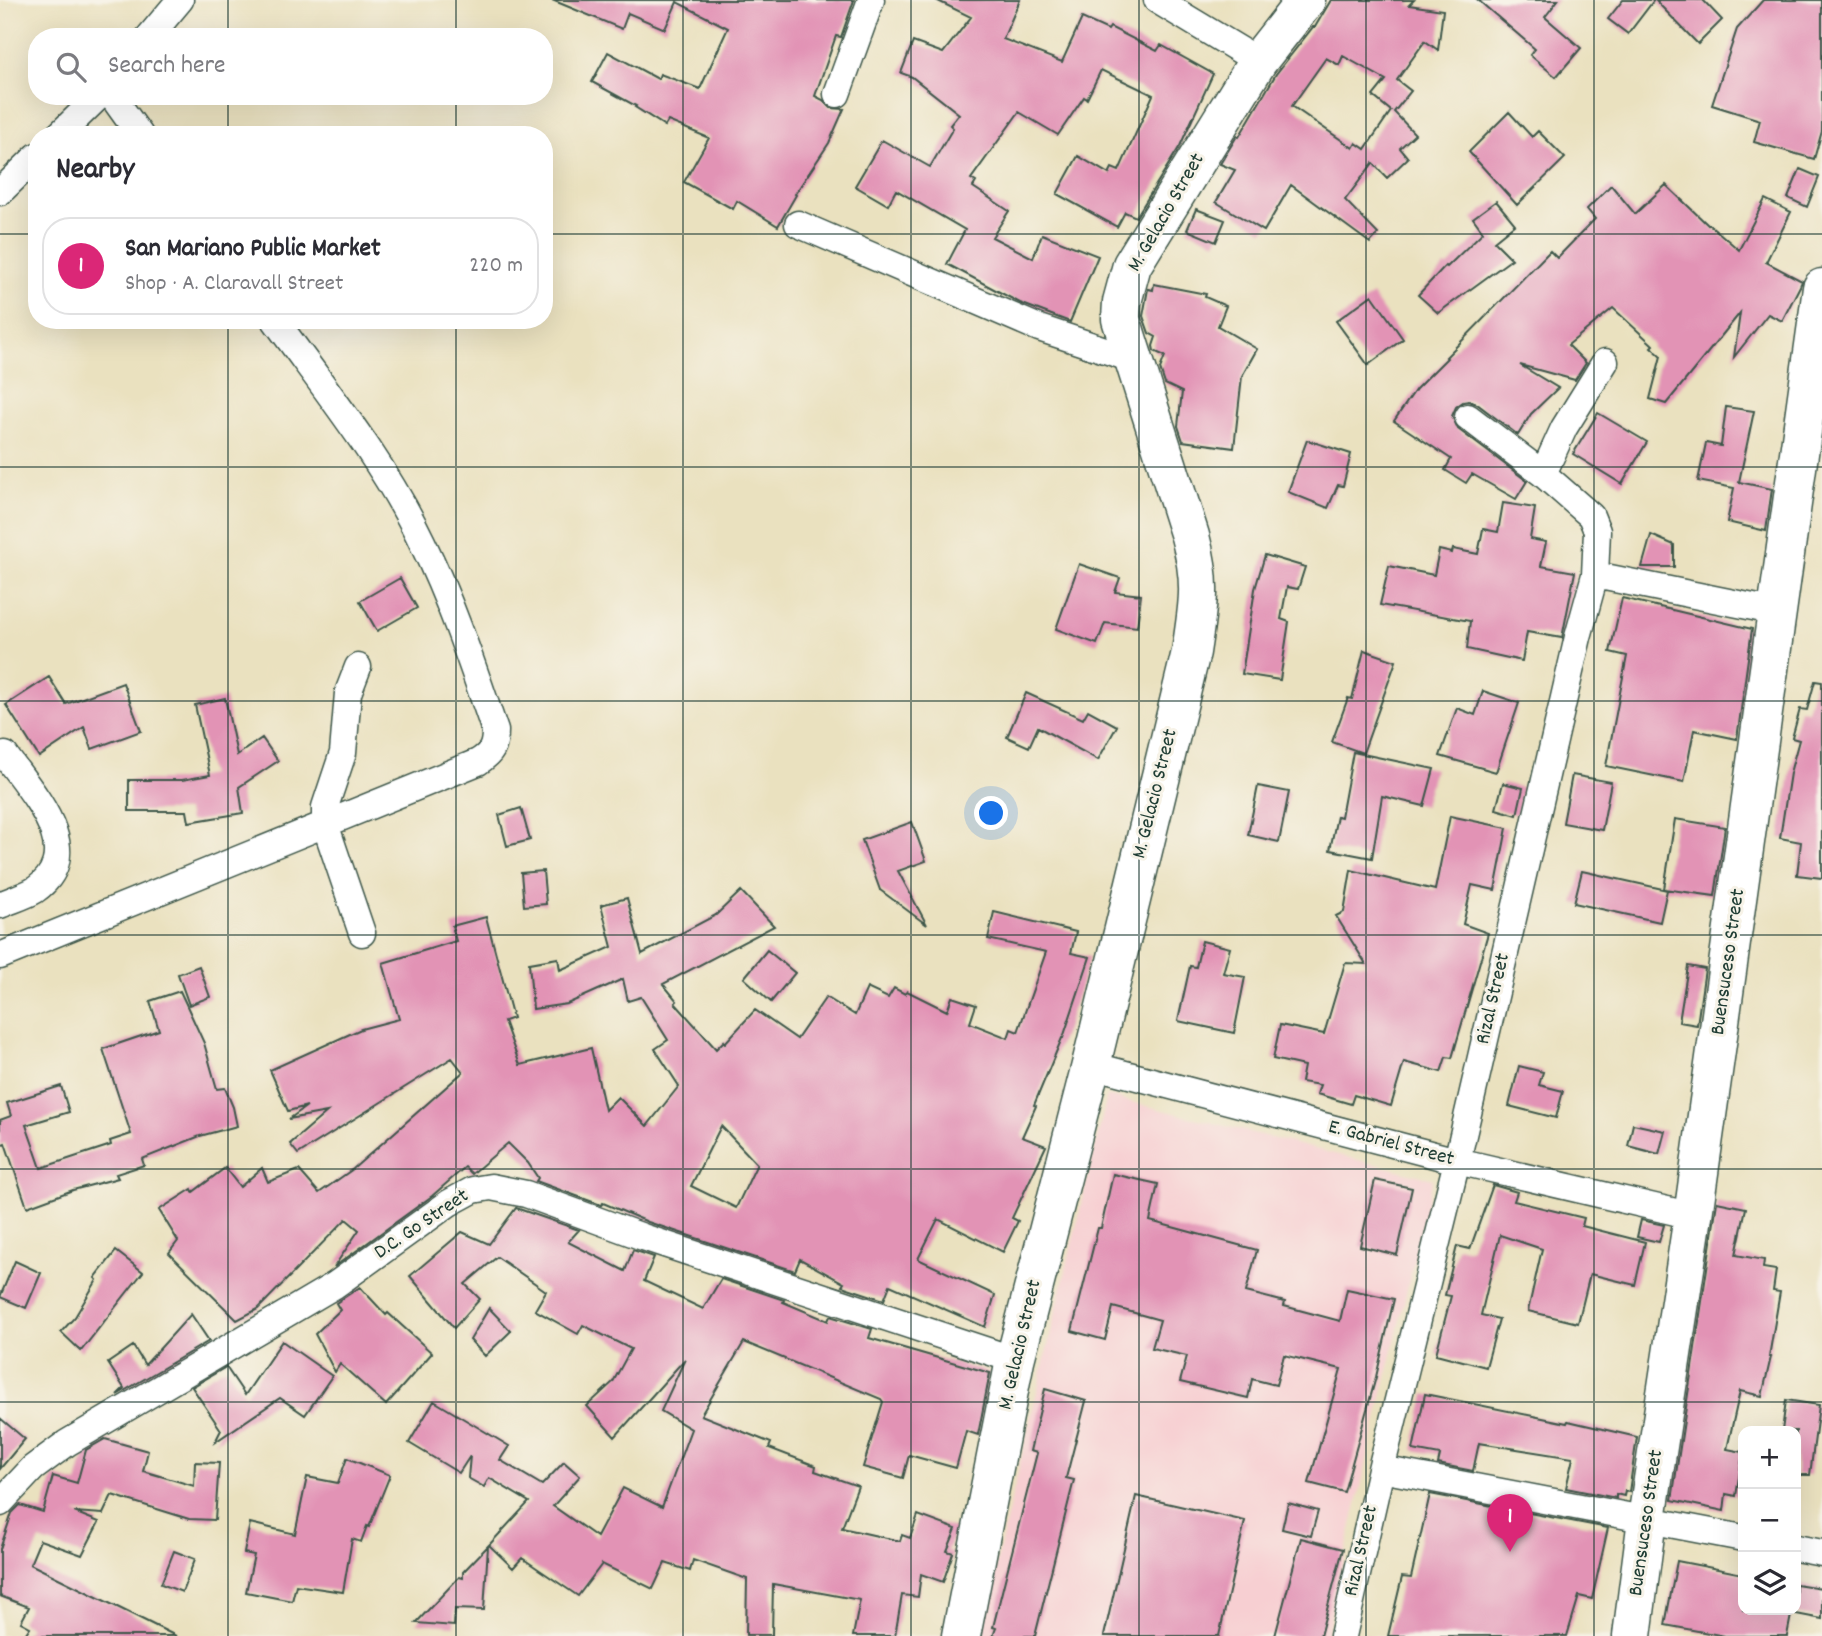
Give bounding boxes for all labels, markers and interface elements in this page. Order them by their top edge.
search box [28,28,553,105]
icon: search [52,48,90,86]
text: Search here [108,48,226,85]
street label: M. Gelacio Street [1121,148,1213,278]
text: Nearby [56,150,134,193]
text: San Mariano Public Market [125,231,381,268]
text: 1 [78,250,84,283]
text: 220 m [469,250,523,283]
text: Shop · A. Claravall Street [125,268,343,301]
street label: M. Gelacio Street [1125,726,1187,862]
your location [974,796,1008,830]
street label: Buensuceso Street [1704,887,1754,1037]
street label: Rizal Street [1469,950,1519,1048]
street label: E. Gabriel Street [1325,1113,1457,1175]
street label: D.C. Go Street [369,1182,476,1268]
street label: M. Gelacio Street [991,1277,1051,1413]
map controls [1738,1426,1801,1615]
button: + [1738,1426,1801,1489]
street label: Buensuceso Street [1622,1448,1672,1598]
button: − [1738,1489,1801,1552]
pin: 1 [1487,1494,1533,1552]
street label: Rizal Street [1337,1502,1387,1600]
button: layers [1738,1552,1801,1615]

